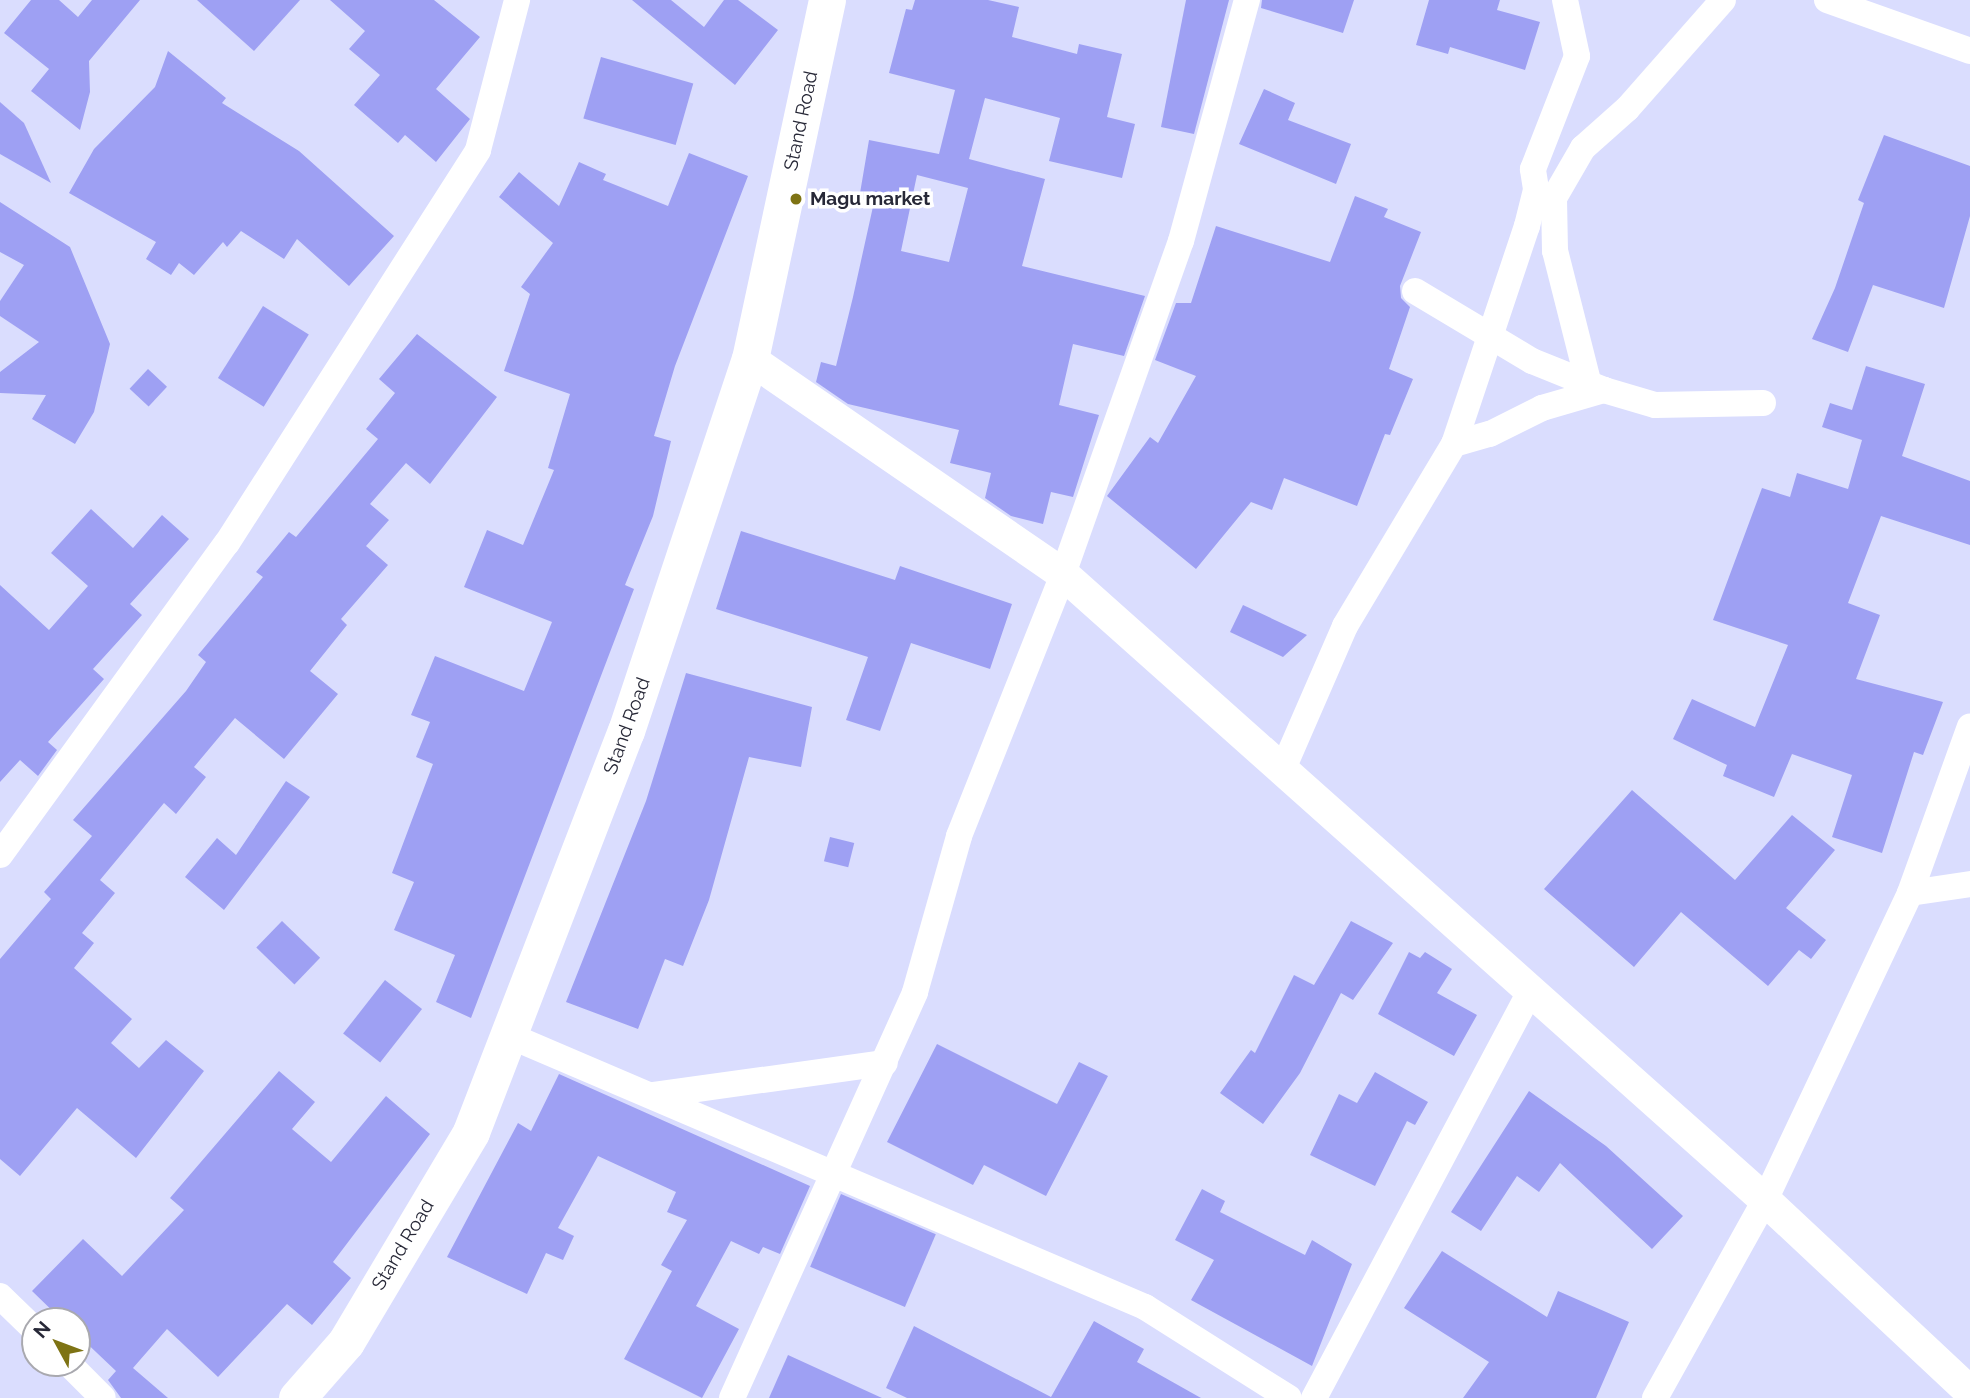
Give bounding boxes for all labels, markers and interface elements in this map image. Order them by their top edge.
street label: Stand Road [779,69,823,173]
place label: Magu market [810,188,930,210]
marker: Magu market [788,191,804,207]
street label: Stand Road [599,674,655,778]
street label: Stand Road [367,1196,439,1294]
north arrow [21,1307,91,1377]
text: N [29,1317,55,1342]

